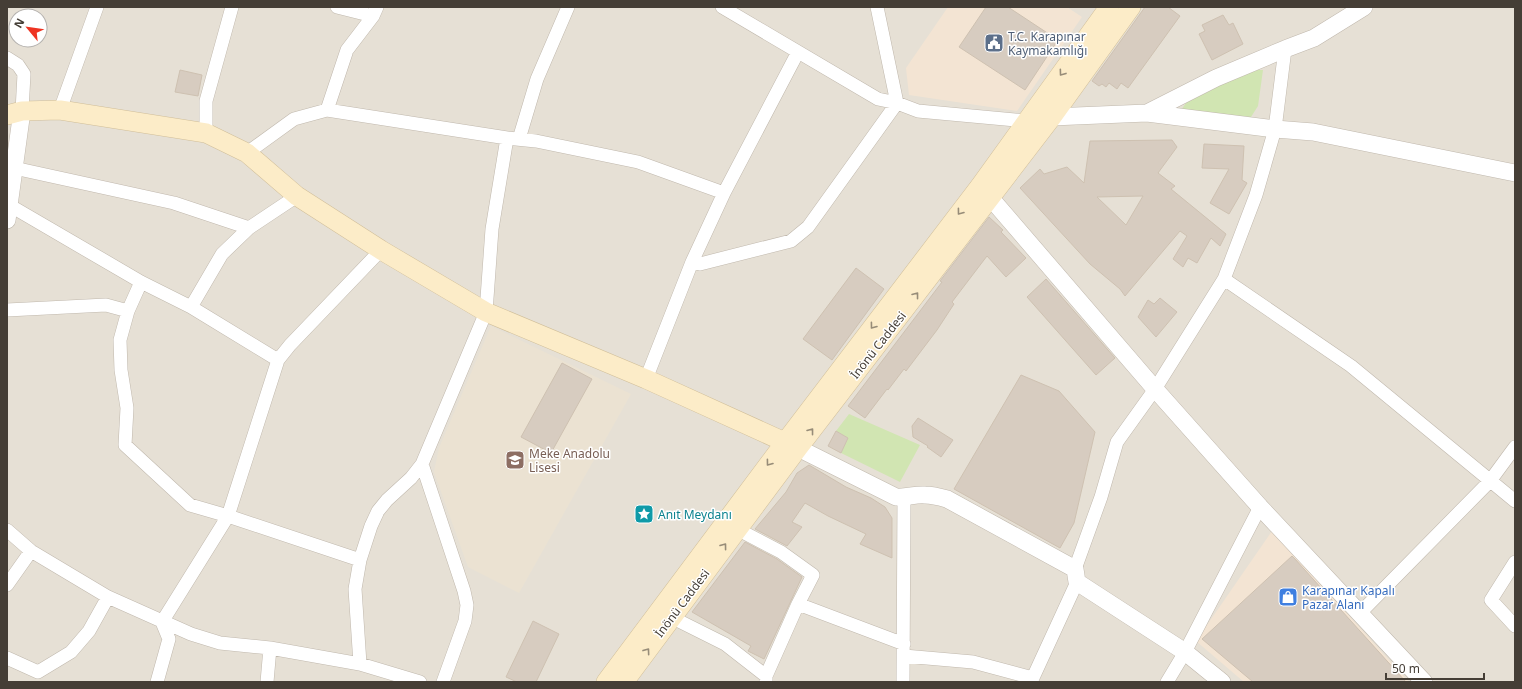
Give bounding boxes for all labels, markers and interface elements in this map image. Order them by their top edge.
north arrow [8,8,48,48]
text: N [10,15,28,30]
place label: T.C. Karapınar Kaymakamlığı [1008,28,1087,59]
public building icon: T.C. Karapınar Kaymakamlığı [983,32,1005,54]
one-way arrow [1060,68,1067,75]
one-way arrow [958,207,965,214]
one-way arrow [911,292,919,299]
street label: İnönü Caddesi [846,308,910,382]
one-way arrow [871,322,878,329]
one-way arrow [806,429,813,436]
place label: Meke Anadolu Lisesi [529,445,610,476]
school or university icon: Meke Anadolu Lisesi [504,449,526,471]
one-way arrow [767,459,774,466]
place icon: Anıt Meydanı [633,503,655,525]
place label: Anıt Meydanı [658,506,732,523]
one-way arrow [720,544,727,551]
street label: İnönü Caddesi [651,565,713,641]
place label: Karapınar Kapalı Pazar Alanı [1302,582,1395,613]
shop icon: Karapınar Kapalı Pazar Alanı [1277,586,1299,608]
one-way arrow [642,648,649,655]
scale bar [1386,655,1484,681]
text: 50 m [1392,660,1420,677]

